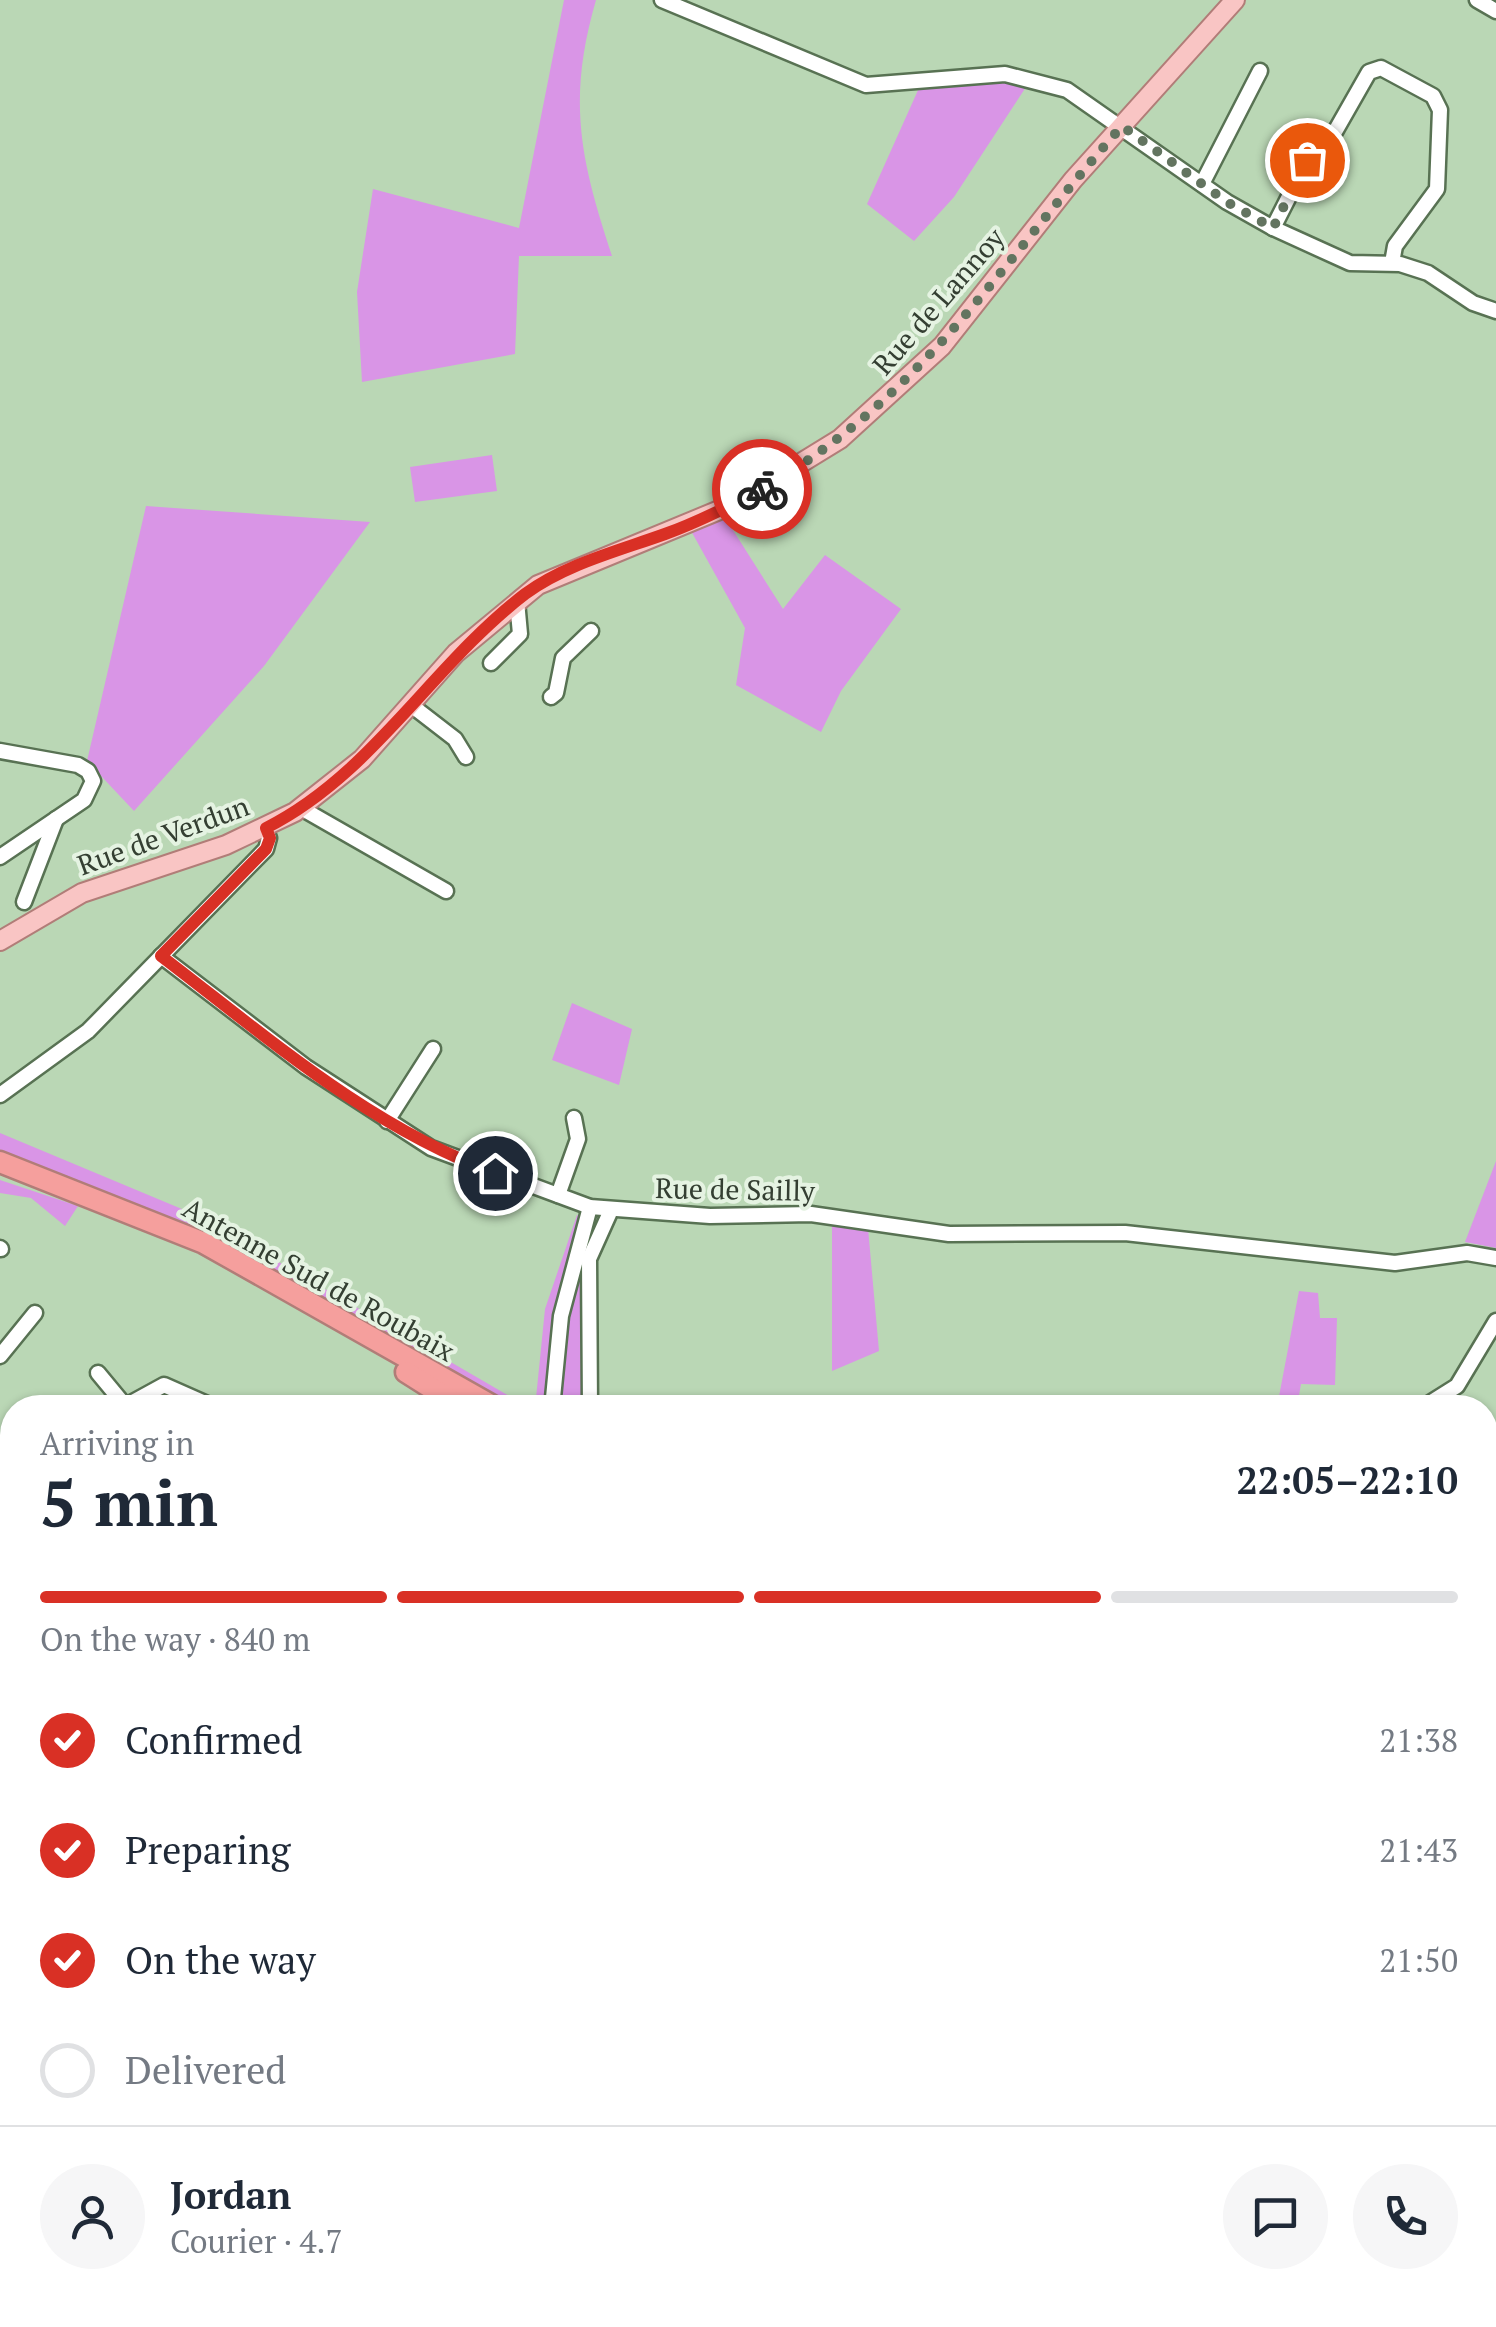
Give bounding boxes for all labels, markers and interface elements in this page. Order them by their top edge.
pin [1265,118,1350,203]
icon: bag [1280,133,1335,188]
street label: Rue de Lannoy [864,219,1013,382]
courier [712,439,812,539]
icon: bike [735,462,790,517]
street label: Rue de Verdun [72,787,254,883]
pin [453,1131,538,1216]
icon: home [468,1146,523,1201]
street label: Rue de Sailly [655,1169,816,1209]
street label: Antenne Sud de Roubaix [176,1189,462,1369]
text: Arriving in [40,1422,194,1464]
text: 22:05–22:10 [1236,1455,1458,1505]
text: 5 min [40,1458,218,1545]
text: On the way · 840 m [40,1618,310,1660]
icon: check [40,1713,95,1768]
text: Confirmed [125,1715,303,1765]
text: 21:38 [1379,1719,1458,1761]
icon: check [40,1823,95,1878]
text: Preparing [125,1825,291,1875]
text: 21:43 [1379,1829,1458,1871]
icon: check [40,1933,95,1988]
text: On the way [125,1935,316,1985]
text: 21:50 [1379,1939,1458,1981]
text: Delivered [125,2045,286,2095]
button: person [40,2164,145,2269]
button: chat [1223,2164,1328,2269]
button: phone [1353,2164,1458,2269]
text: Jordan [170,2170,291,2220]
text: Courier · 4.7 [170,2220,342,2262]

